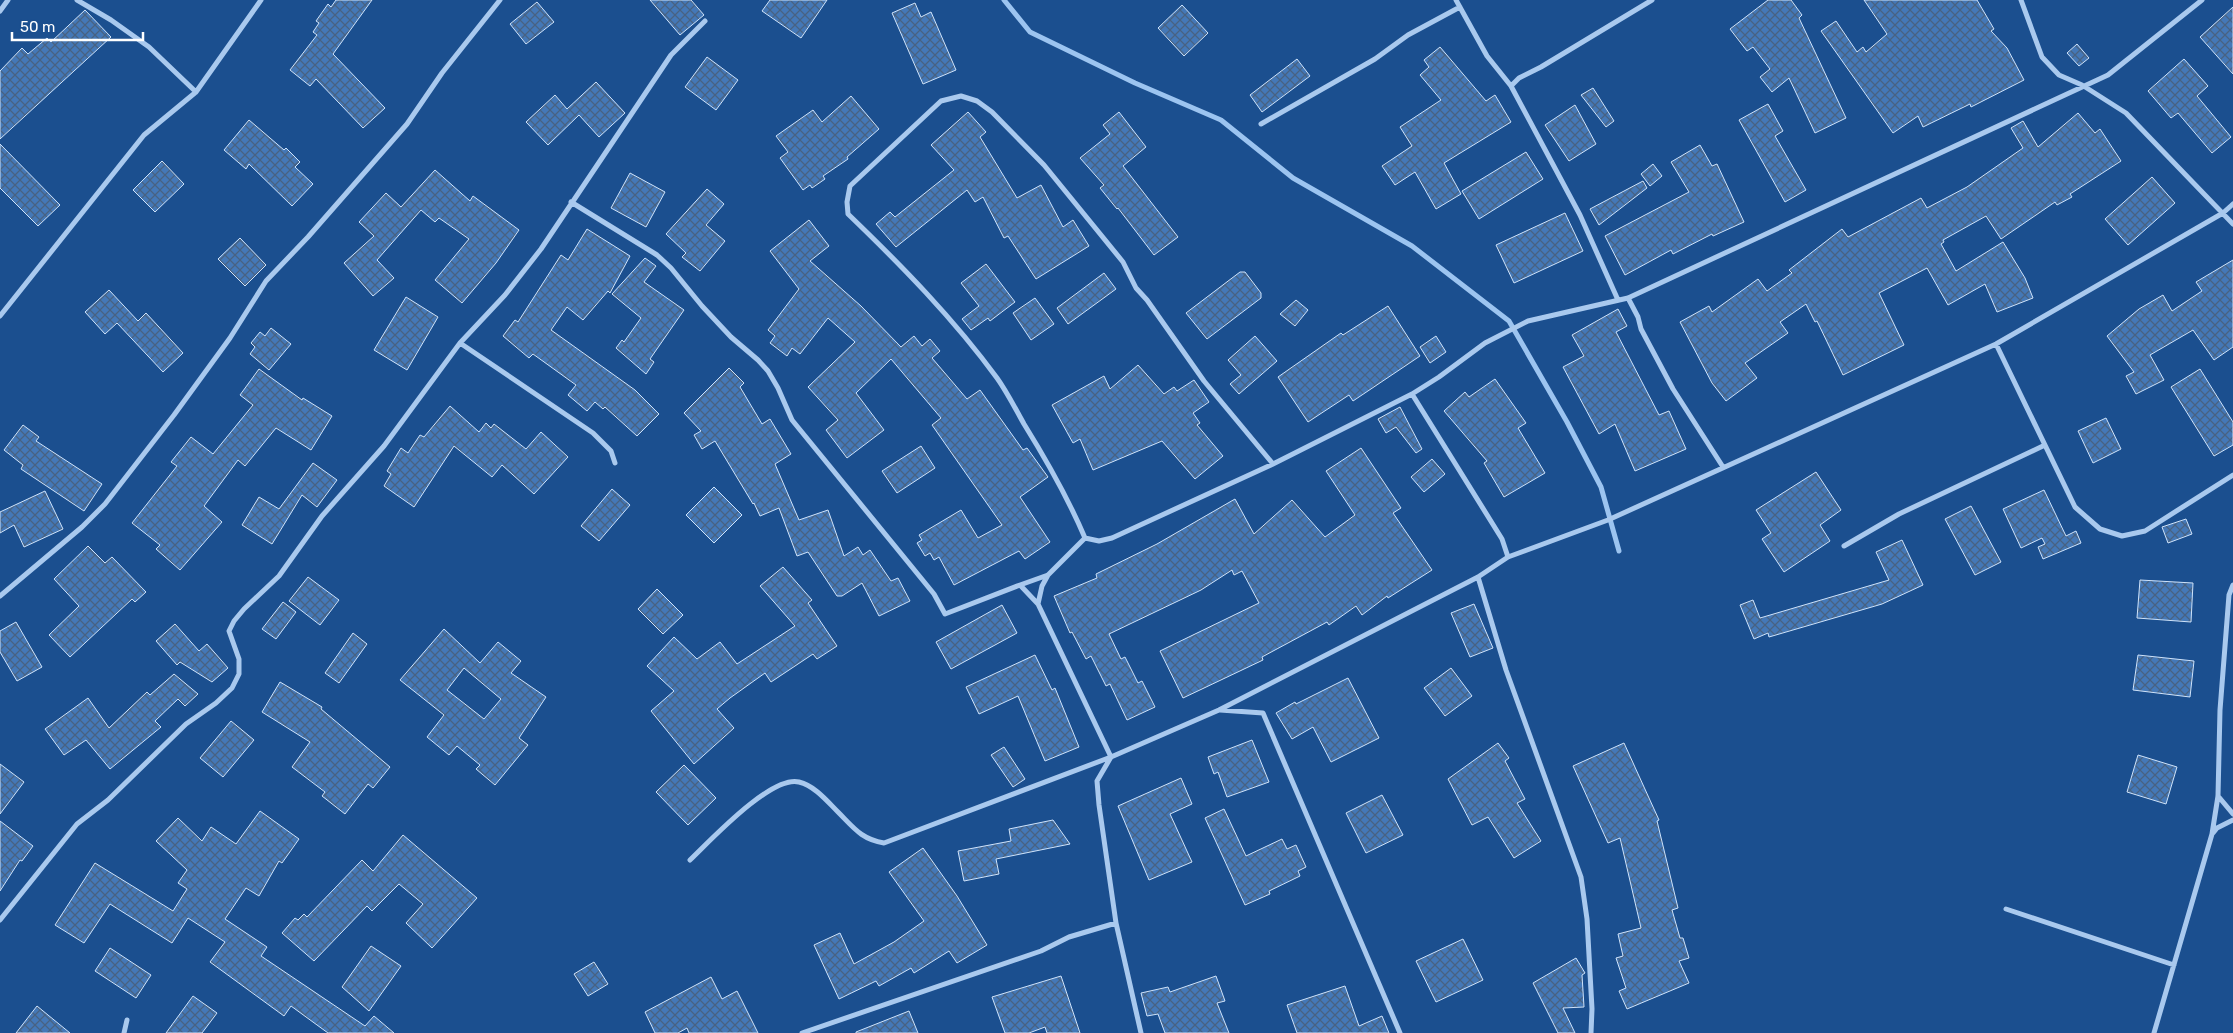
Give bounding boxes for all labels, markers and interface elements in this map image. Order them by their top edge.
scale bar [12,10,144,42]
text: 50 m [20,18,55,36]

